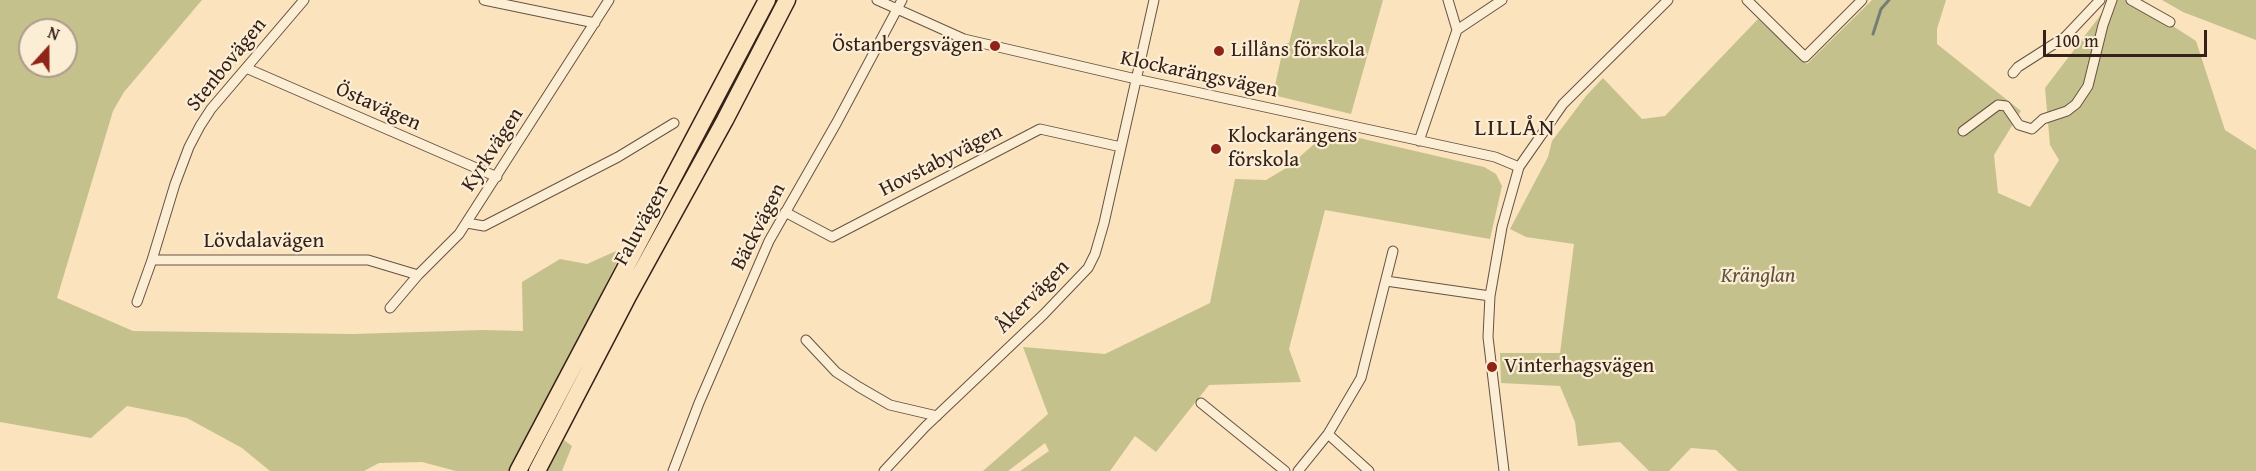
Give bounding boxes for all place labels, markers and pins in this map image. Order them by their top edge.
place label: Östanbergsvägen [832,33,983,59]
place label: Lillåns förskola [1231,38,1365,64]
marker: Östanbergsvägen [988,39,1002,53]
marker: Lillåns förskola [1212,44,1226,58]
place label: Klockarängens förskola [1228,124,1357,174]
marker: Klockarängens förskola [1209,142,1223,156]
place label: Vinterhagsvägen [1504,354,1654,380]
marker: Vinterhagsvägen [1485,360,1499,374]

